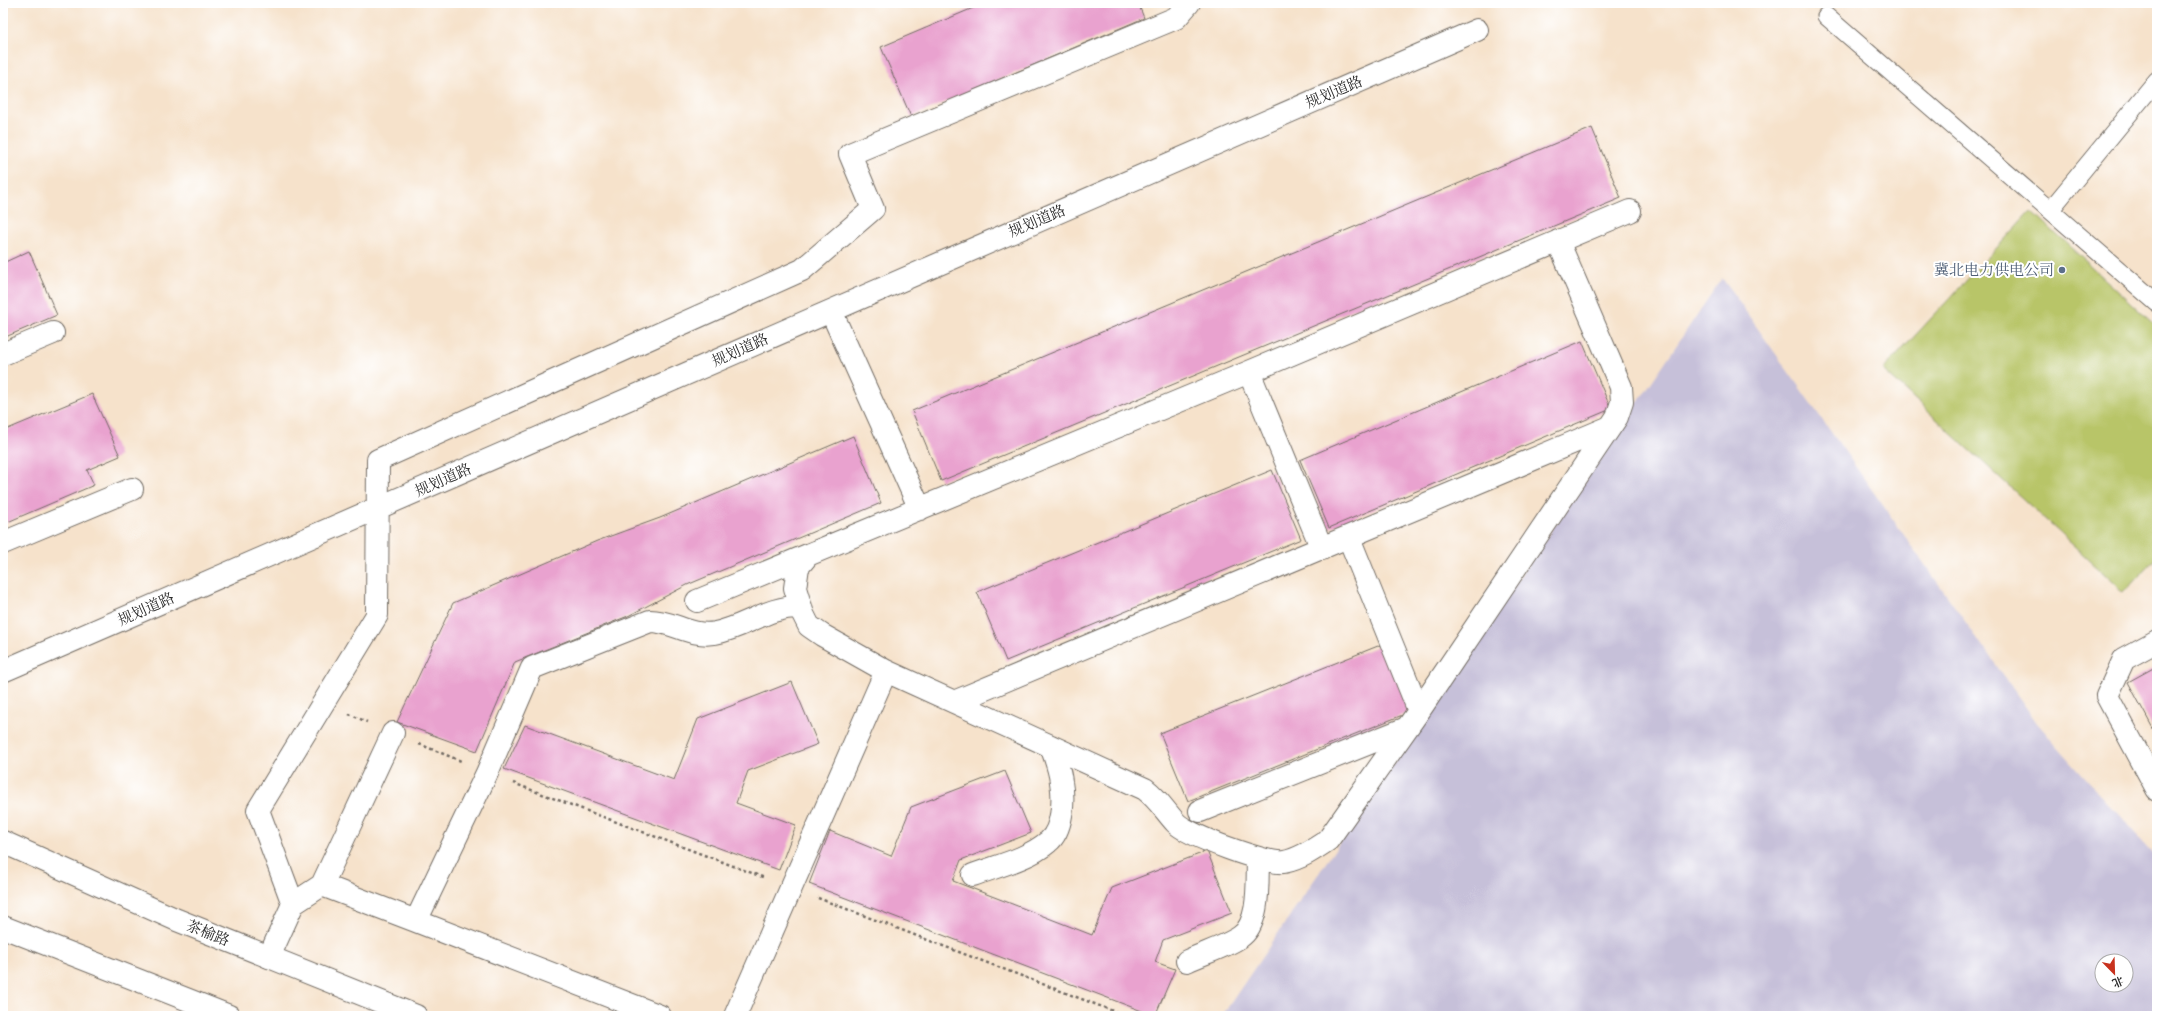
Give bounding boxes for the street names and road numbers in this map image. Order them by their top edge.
street label: 规划道路 [1303,72,1366,113]
street label: 规划道路 [1006,201,1069,242]
street label: 规划道路 [709,330,771,371]
street label: 规划道路 [412,460,474,501]
street label: 规划道路 [115,589,177,630]
street label: 茶榆路 [183,916,232,951]

